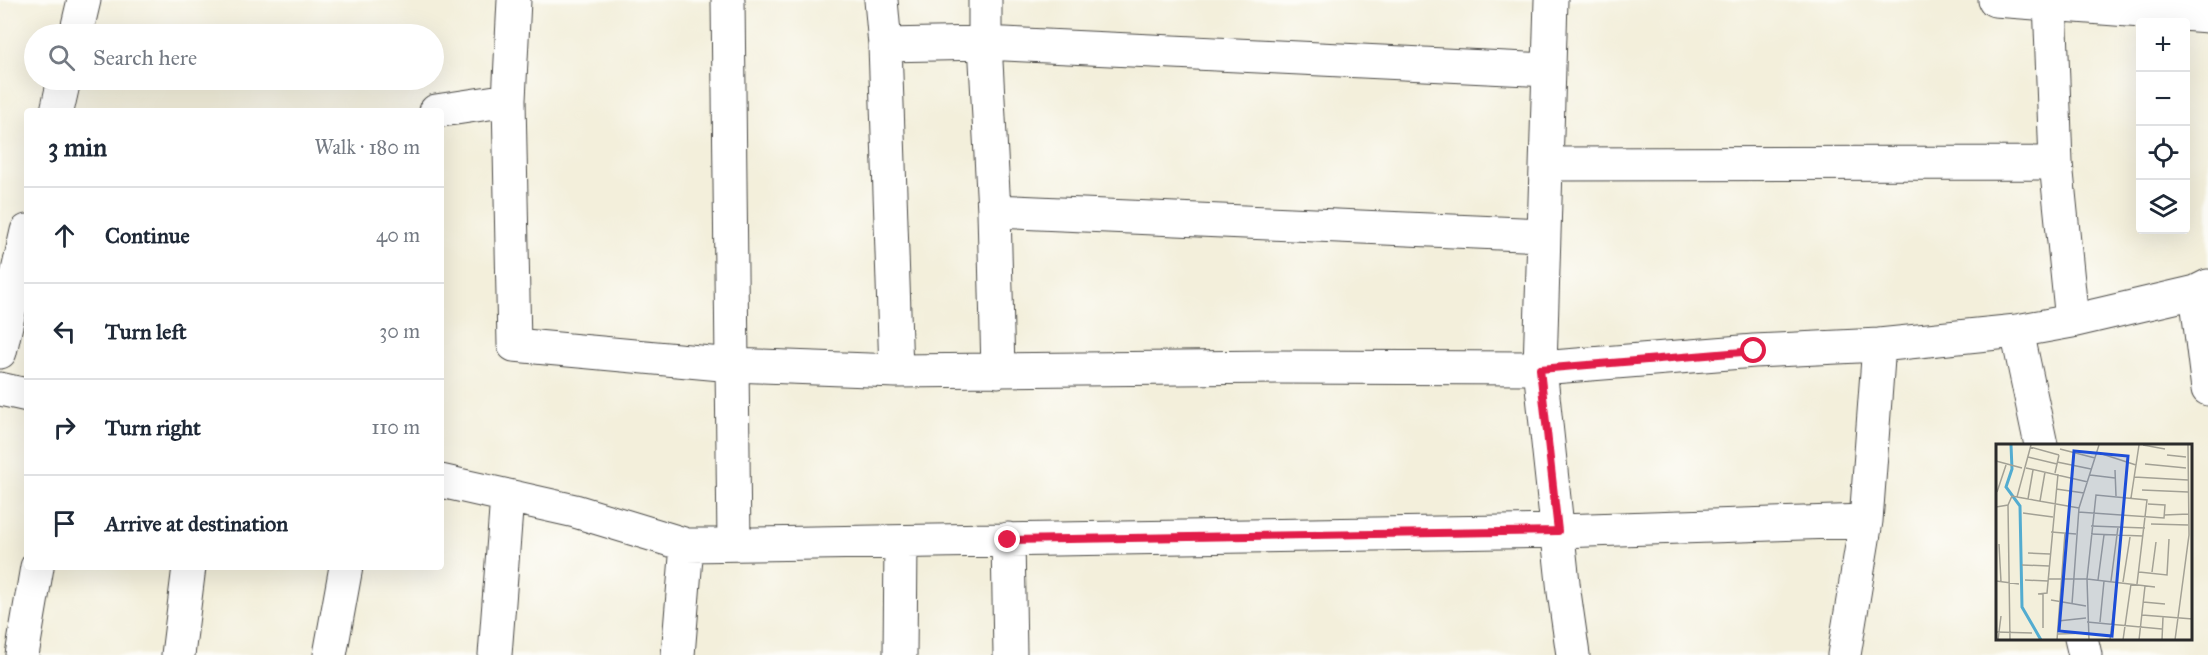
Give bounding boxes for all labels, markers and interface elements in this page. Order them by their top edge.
map controls [2136,18,2190,234]
button: + [2136,18,2190,72]
search box [24,24,444,90]
icon: search [45,41,78,74]
text: Search here [93,44,197,71]
button: − [2136,72,2190,126]
button: locate [2136,126,2190,180]
text: 3 min [48,131,107,163]
text: Walk · 180 m [315,135,420,159]
button: layers [2136,180,2190,234]
icon: ahead [48,219,81,252]
text: Continue [105,222,190,249]
text: 40 m [376,223,420,247]
icon: left [48,315,81,348]
text: Turn left [105,318,187,345]
text: 30 m [379,319,420,343]
route start [1740,337,1766,363]
icon: right [48,411,81,444]
text: Turn right [105,414,201,441]
text: 110 m [372,415,420,439]
inset map [1996,444,2193,640]
icon: arrive [48,507,81,540]
text: Arrive at destination [105,510,288,537]
route end [994,526,1020,552]

